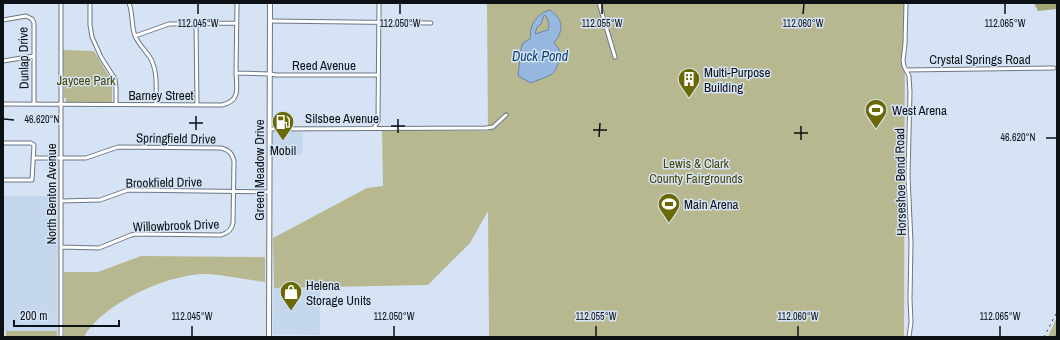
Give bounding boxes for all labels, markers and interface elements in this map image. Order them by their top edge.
text: 112.045°W [178,17,219,30]
text: 112.050°W [380,17,421,30]
text: 112.055°W [582,17,623,30]
text: 112.060°W [783,17,824,30]
text: 112.065°W [985,17,1026,30]
street label: Dunlap Drive [14,27,33,89]
water label: Duck Pond [512,47,569,65]
street label: Crystal Springs Road [929,51,1031,68]
street label: Reed Avenue [292,57,356,74]
place label: Multi-Purpose Building [704,64,770,96]
building icon: Multi-Purpose Building [676,66,702,99]
park label: Jaycee Park [57,72,116,89]
street label: Barney Street [128,87,194,104]
sports icon: West Arena [863,97,889,130]
place label: West Arena [892,102,947,119]
fuel station icon: Mobil [270,109,296,142]
street label: Silsbee Avenue [305,110,379,127]
text: 46.620°N [25,113,60,126]
street label: Green Meadow Drive [251,119,268,221]
street label: Horseshoe Bend Road [891,128,910,236]
street label: Springfield Drive [136,129,216,148]
text: 46.620°N [1001,131,1036,144]
place label: Mobil [270,142,296,159]
street label: North Benton Avenue [43,143,60,245]
park label: Lewis & Clark County Fairgrounds [649,155,743,187]
street label: Brookfield Drive [126,173,202,192]
sports icon: Main Arena [656,191,682,224]
place label: Main Arena [684,196,739,213]
street label: Willowbrook Drive [133,215,220,236]
place label: Helena Storage Units [306,277,371,309]
shop icon: Helena Storage Units [278,279,304,312]
scale bar [14,302,119,328]
text: 200 m [20,308,47,324]
text: 112.045°W [172,310,213,323]
text: 112.050°W [374,310,415,323]
text: 112.055°W [576,310,617,323]
text: 112.060°W [778,310,819,323]
text: 112.065°W [980,310,1021,323]

